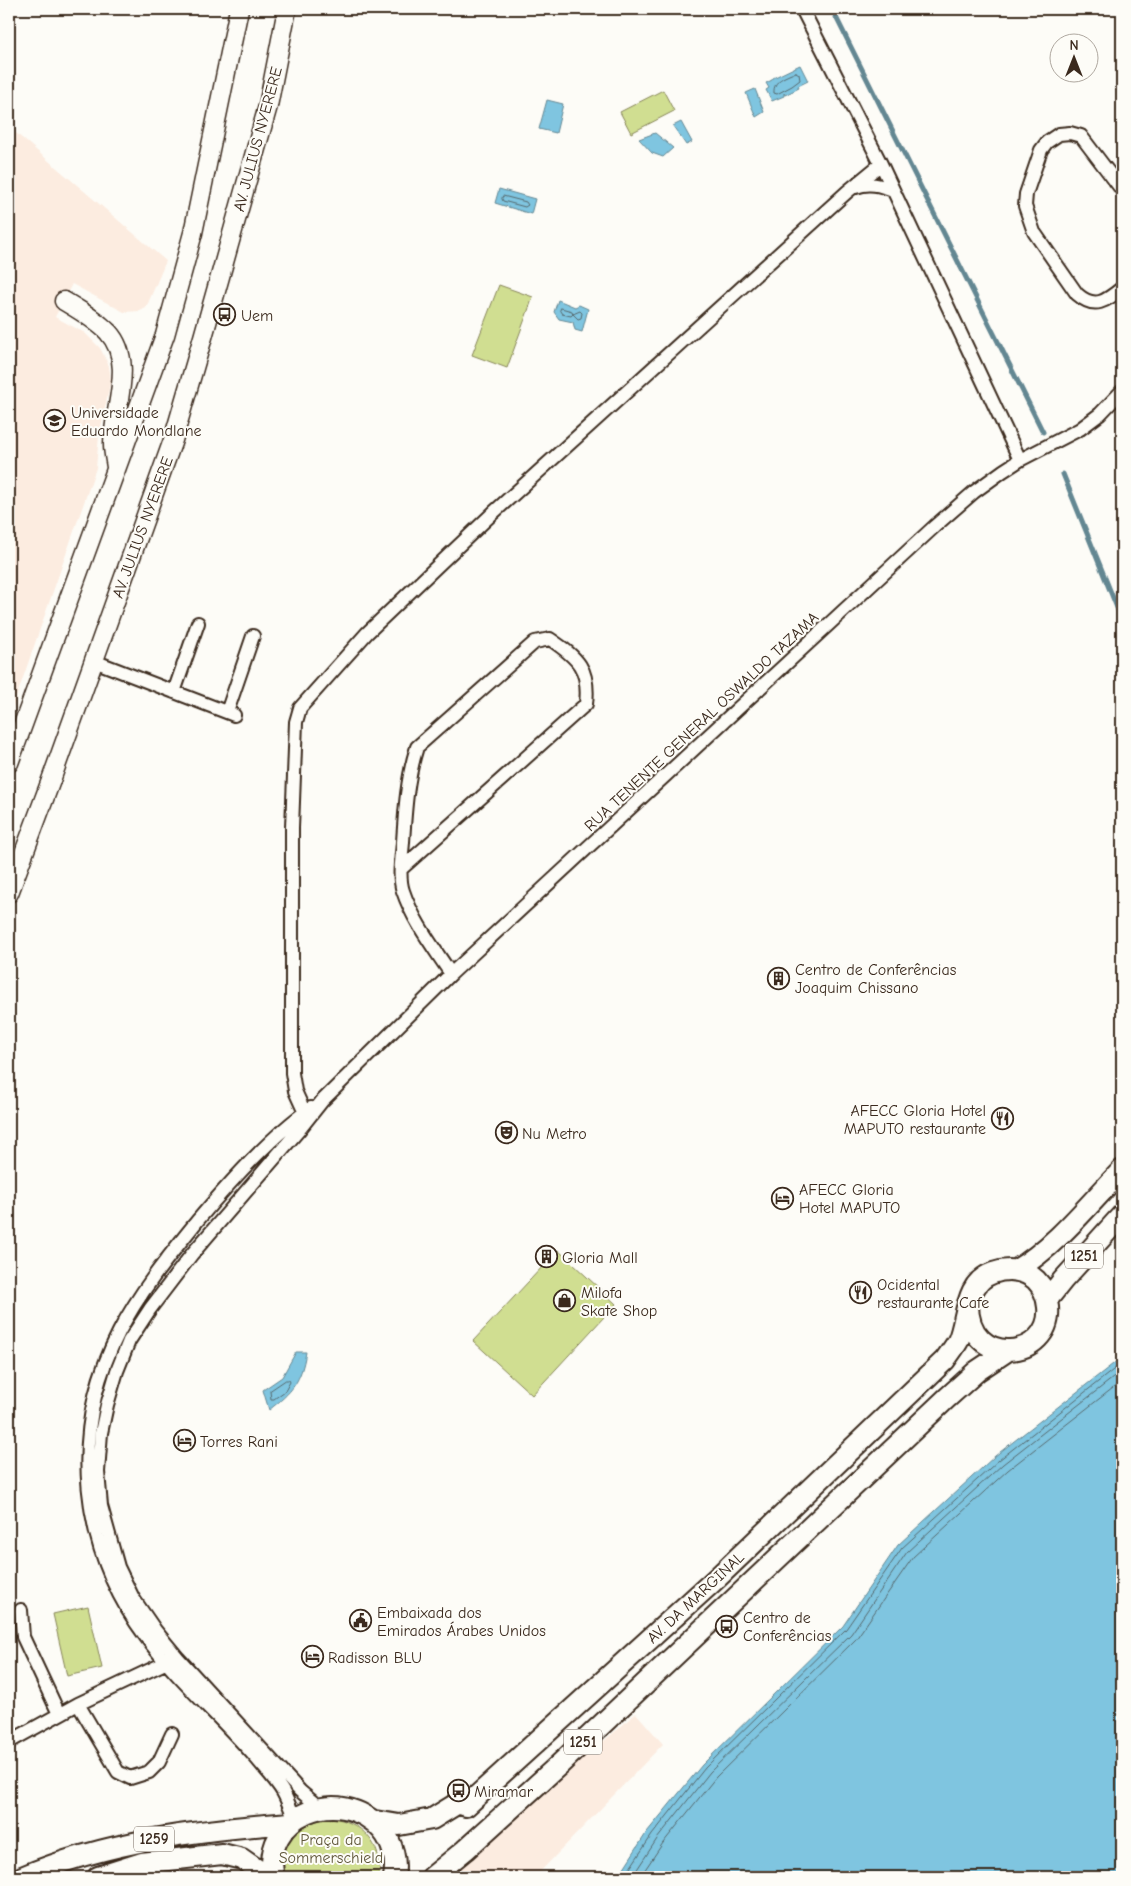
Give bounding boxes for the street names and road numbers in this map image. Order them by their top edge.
street label: AV. JULIUS NYERERE [230,65,286,214]
street label: AV. JULIUS NYERERE [109,454,177,601]
street label: RUA TENENTE GENERAL OSWALDO TAZAMA [581,608,822,835]
road number: 1251 [1065,1244,1103,1268]
street label: AV. DA MARGINAL [644,1548,748,1647]
road number: 1251 [564,1730,602,1754]
road number: 1259 [134,1826,174,1852]

